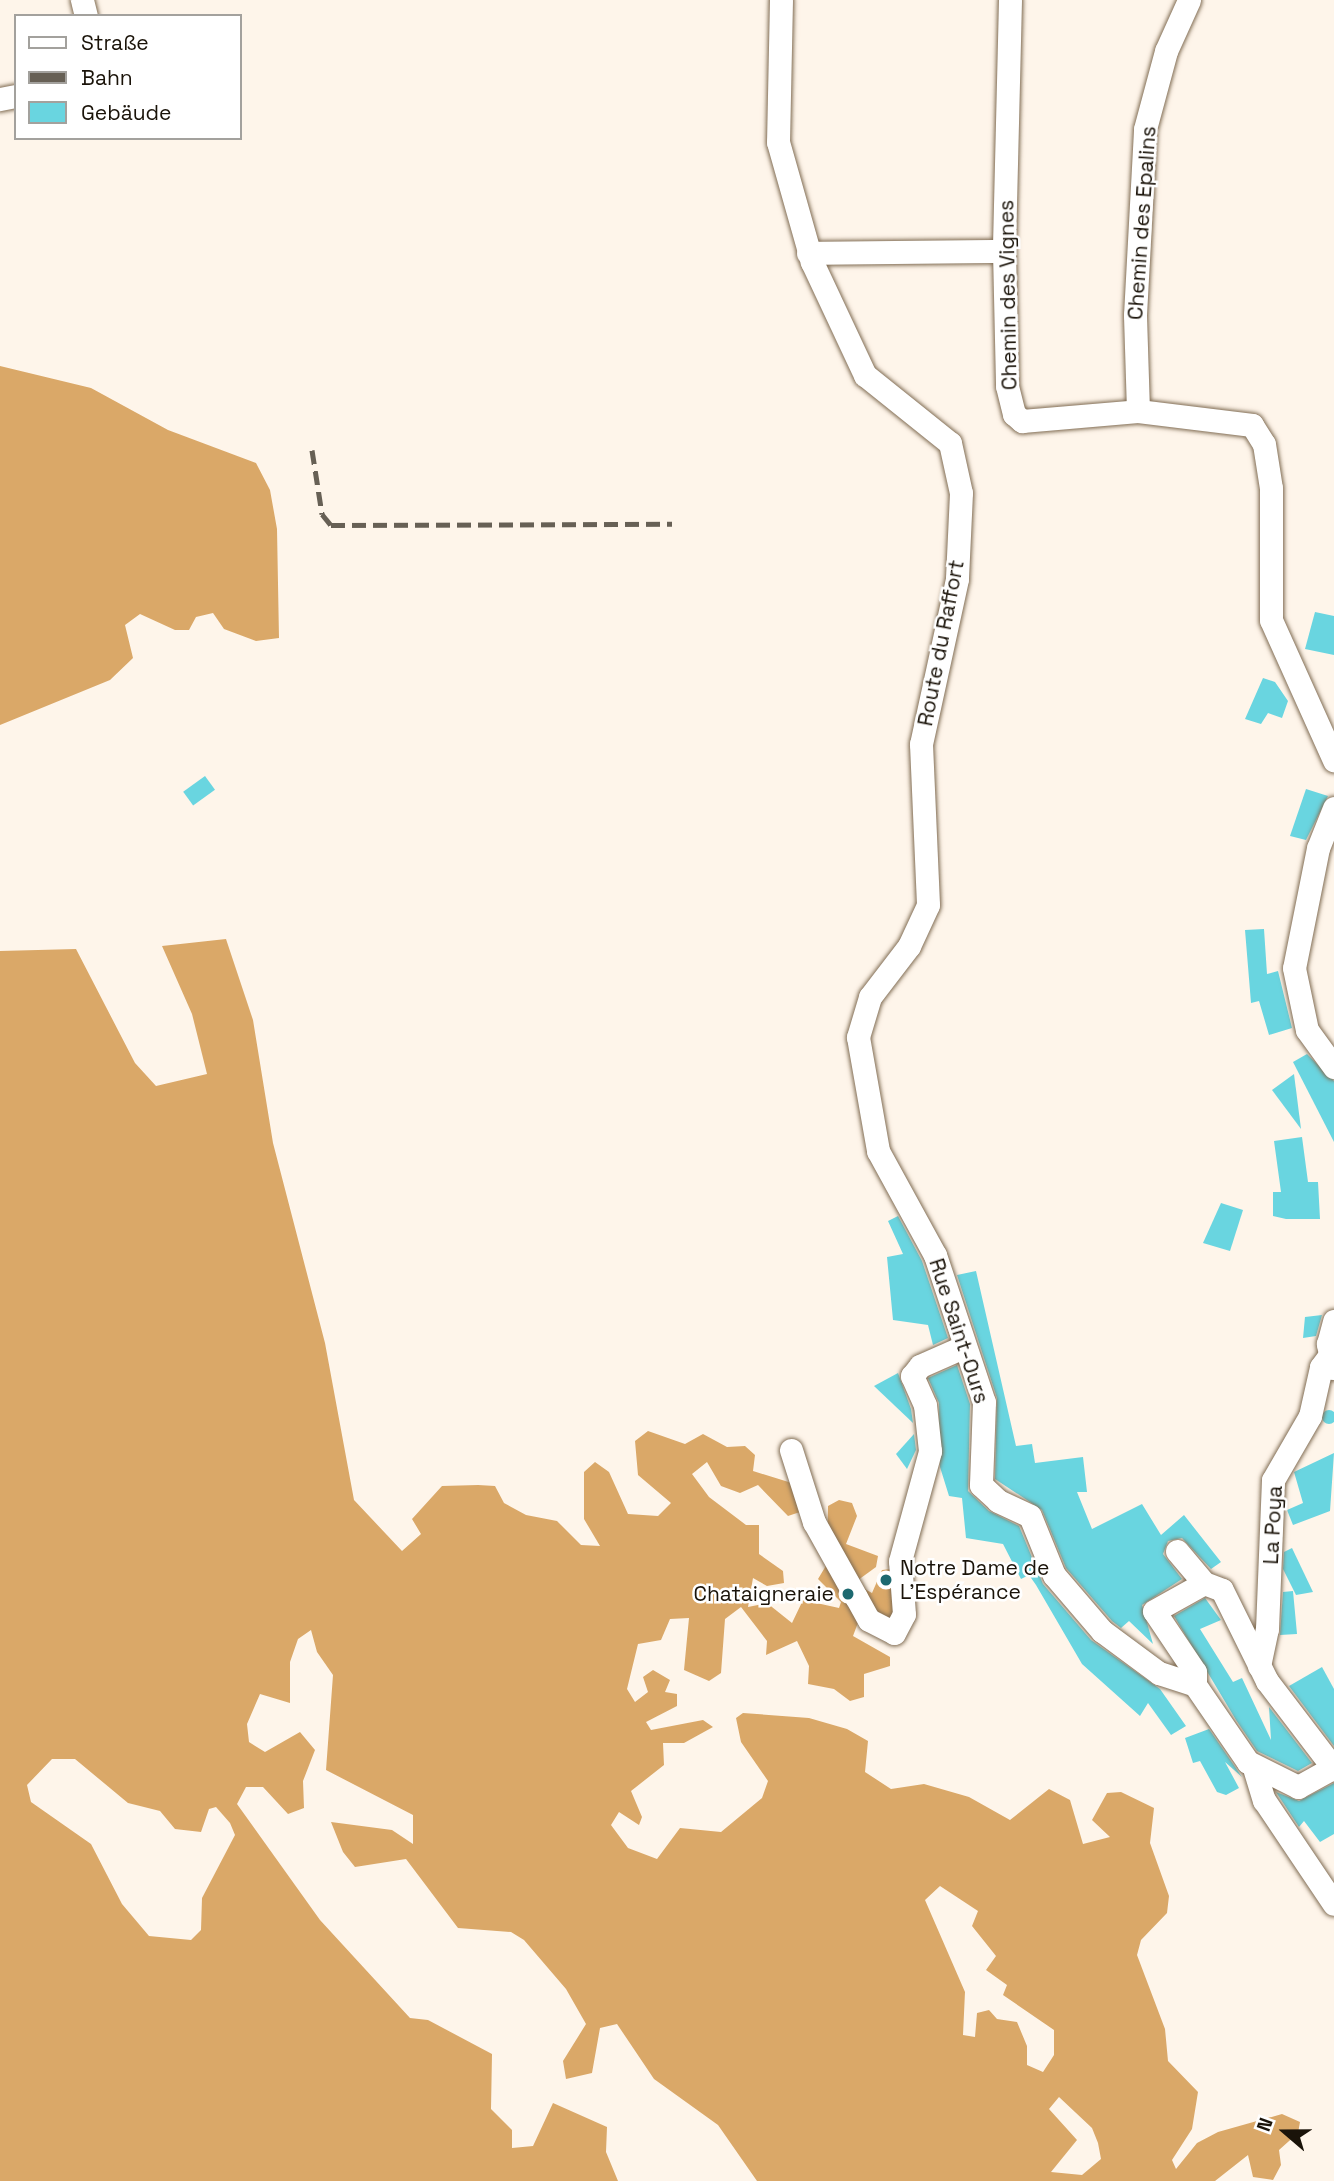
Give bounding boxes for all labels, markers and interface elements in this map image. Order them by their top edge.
legend [14,14,242,140]
text: Straße [81,29,149,56]
text: Bahn [81,64,133,91]
text: Gebäude [81,99,171,126]
street label: Chemin des Epalins [1123,125,1161,321]
street label: Chemin des Vignes [994,199,1022,391]
street label: Route du Raffort [913,558,969,728]
street label: Rue Saint-Ours [924,1255,994,1407]
street label: La Poya [1258,1485,1288,1565]
place label: Notre Dame de L'Espérance [900,1555,1049,1605]
marker: Notre Dame de L'Espérance [878,1572,894,1588]
place label: Chataigneraie [693,1581,834,1607]
marker: Chataigneraie [840,1586,856,1602]
north arrow [1250,2097,1320,2167]
text: N [1251,2114,1279,2135]

